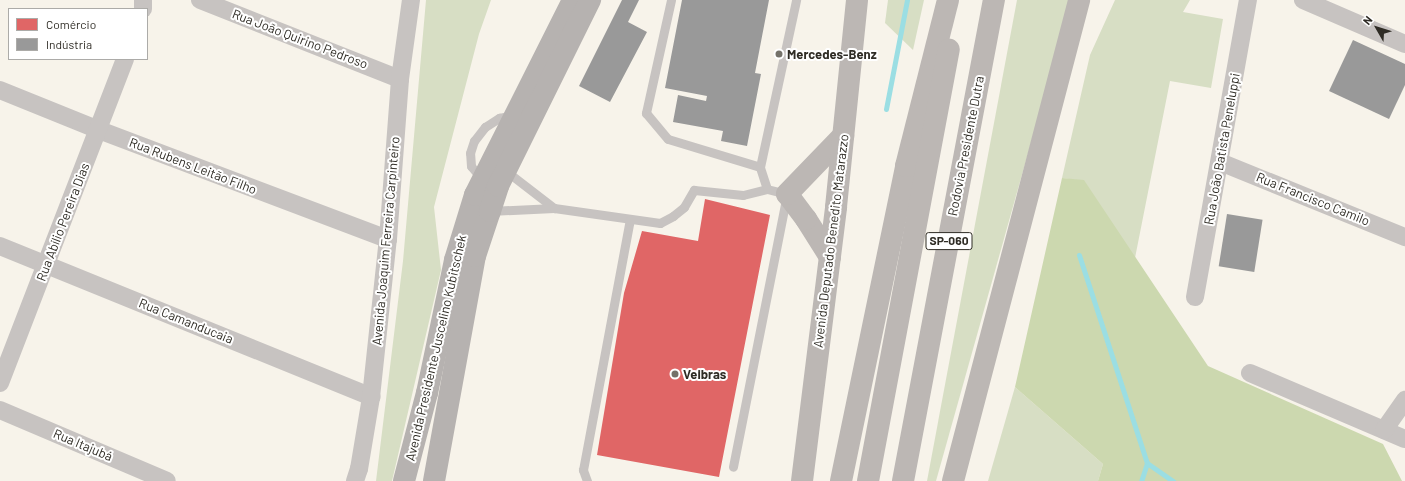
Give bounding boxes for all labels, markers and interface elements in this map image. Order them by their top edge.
street label: Rua João Quirino Pedroso [230,6,370,72]
legend [8,8,148,60]
north arrow [1357,8,1397,48]
text: N [1360,13,1375,27]
text: Comércio [46,17,96,31]
text: Indústria [46,37,92,51]
place label: Mercedes-Benz [787,46,877,62]
marker: Mercedes-Benz [774,49,784,59]
street label: Rua João Batista Peneluppi [1201,72,1243,226]
street label: Rodovia Presidente Dutra [945,75,987,217]
street label: Avenida Deputado Benedito Matarazzo [810,133,852,349]
street label: Rua Rubens Leitão Filho [127,134,259,198]
street label: Avenida Joaquim Ferreira Carpinteiro [369,136,403,346]
street label: Rua Abílio Pereira Dias [33,161,93,283]
street label: Rua Francisco Camilo [1254,169,1372,229]
road number: SP-060 [925,231,973,251]
street label: Avenida Presidente Juscelino Kubitschek [402,233,470,463]
street label: Rua Camanducaia [137,295,235,347]
place label: Veibras [683,366,726,382]
marker: Veibras [670,369,680,379]
street label: Rua Itajubá [51,426,115,464]

